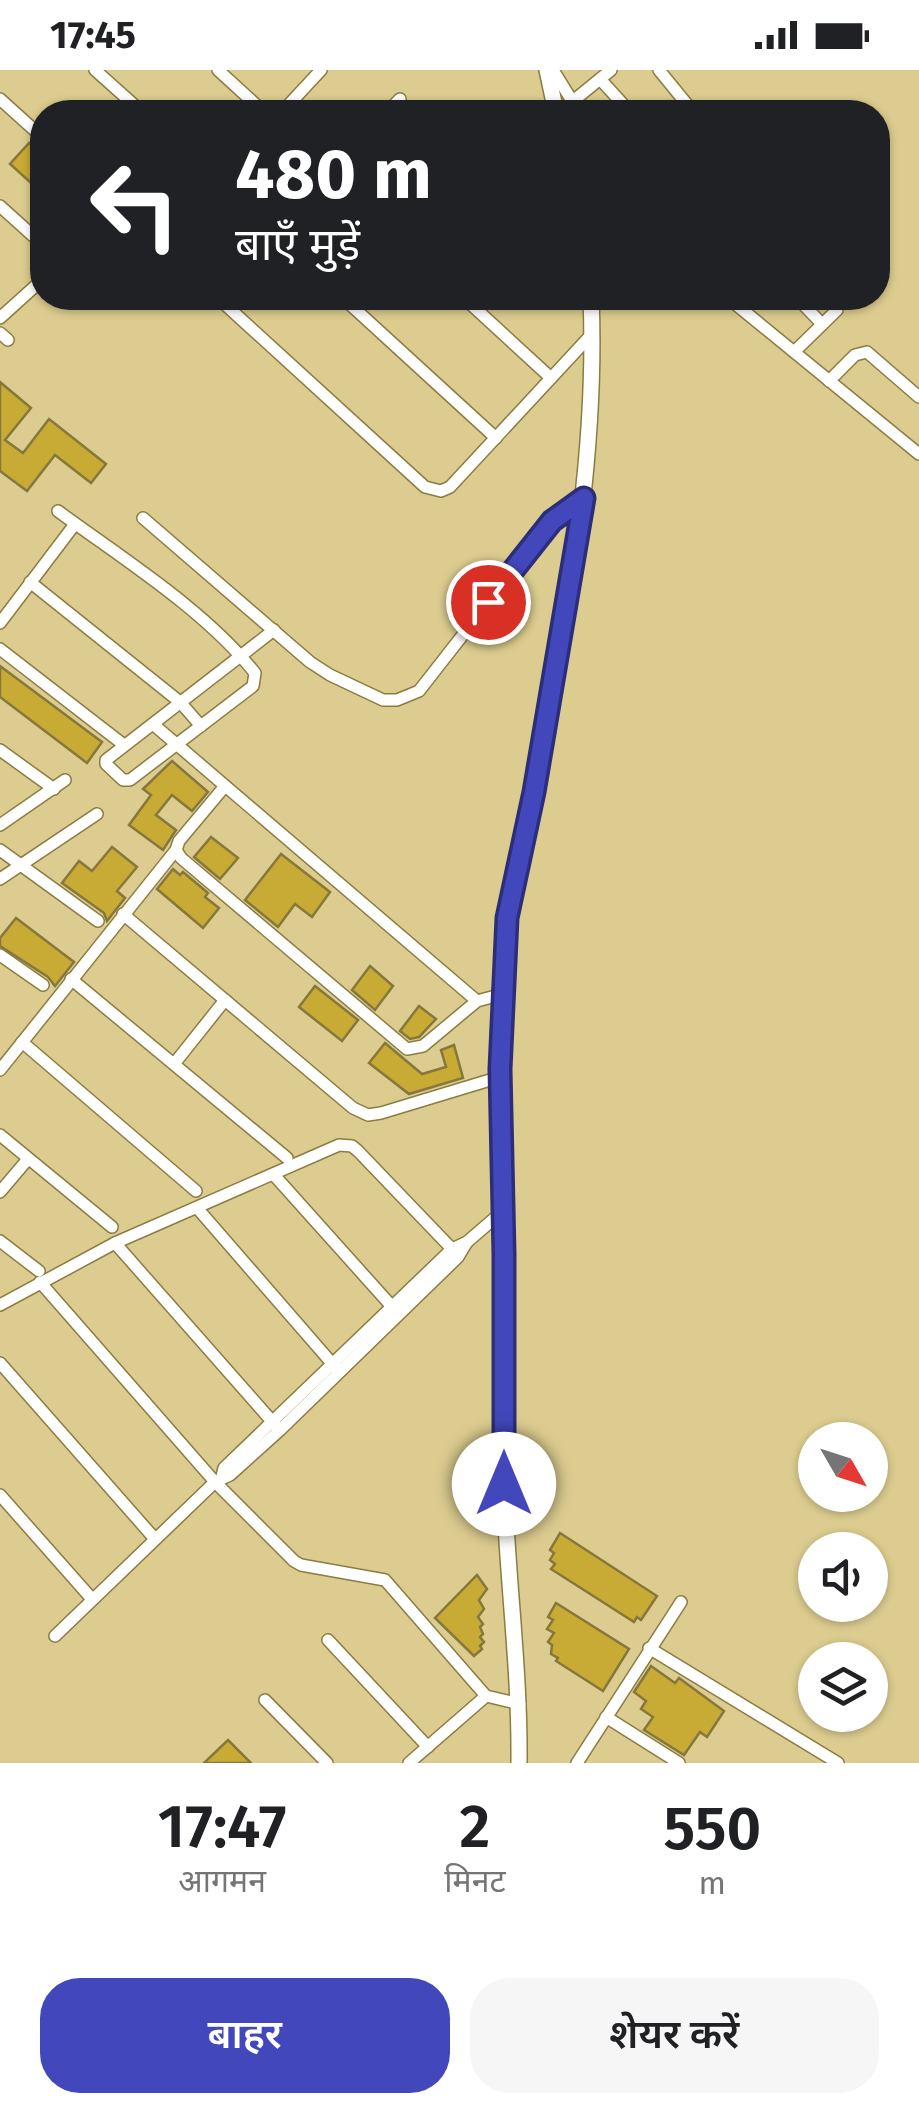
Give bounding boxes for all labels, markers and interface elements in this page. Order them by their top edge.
text: 17:45 [50,12,136,58]
text: 480 m [235,133,432,217]
icon: left [70,140,200,270]
text: बाएँ मुड़ें [235,218,360,272]
pin [446,560,531,645]
icon: arrive [461,575,516,630]
north arrow [798,1422,888,1512]
map controls [798,1422,888,1732]
position arrow [452,1432,556,1536]
button: sound [798,1532,888,1622]
button: layers [798,1642,888,1732]
text: 17:47 [158,1791,287,1863]
text: 2 [460,1791,490,1863]
text: 550 [663,1793,761,1865]
text: आगमन [178,1862,266,1900]
text: मिनट [444,1862,506,1900]
text: m [699,1864,726,1902]
button: बाहर [40,1978,450,2093]
button: शेयर करें [470,1978,879,2093]

